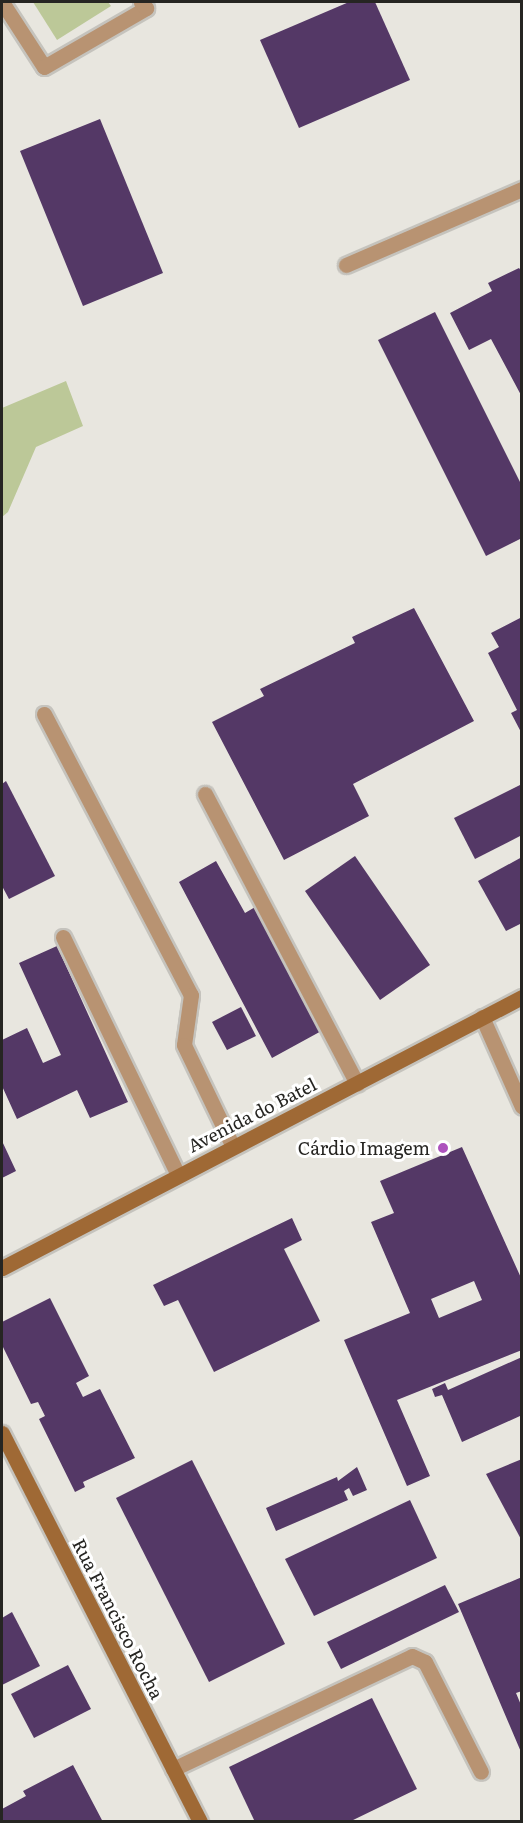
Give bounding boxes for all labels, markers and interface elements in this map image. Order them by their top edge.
street label: Avenida do Batel [184,1073,320,1157]
place label: Cárdio Imagem [298,1137,430,1159]
marker: Cárdio Imagem [434,1139,452,1157]
street label: Rua Francisco Rocha [68,1535,168,1703]

